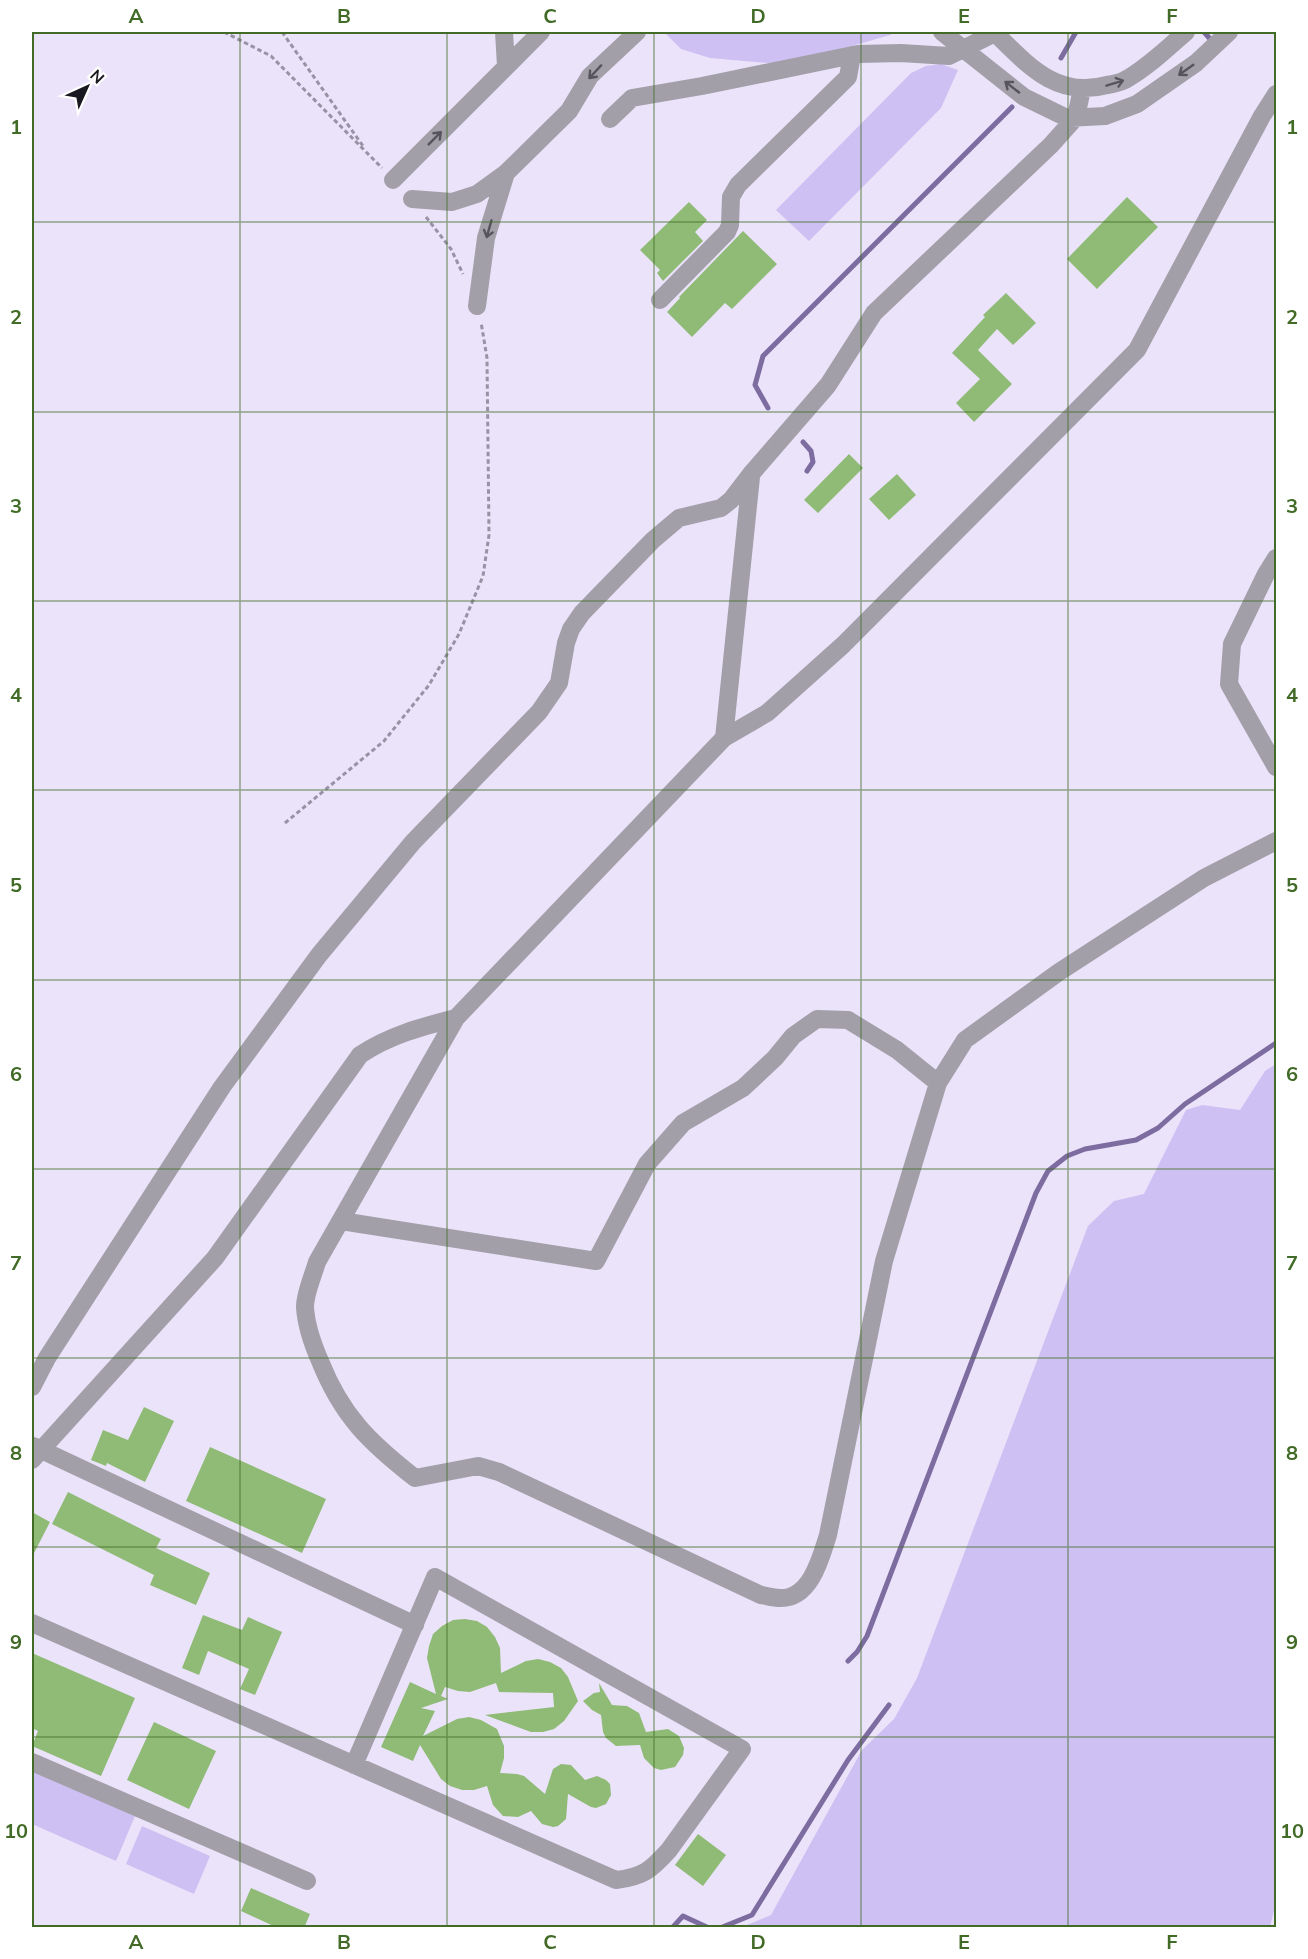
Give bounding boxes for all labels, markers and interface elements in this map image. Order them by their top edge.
text: A [129,3,144,28]
text: B [337,3,351,28]
text: C [543,3,557,28]
text: D [750,3,766,28]
text: E [958,3,970,28]
text: F [1166,3,1178,28]
north arrow [57,57,117,117]
one-way arrow [1178,64,1194,76]
text: N [86,65,109,88]
one-way arrow [588,65,602,80]
one-way arrow [1105,77,1124,88]
one-way arrow [1004,80,1020,93]
text: 1 [10,114,22,139]
text: 1 [1286,114,1298,139]
one-way arrow [427,131,442,146]
one-way arrow [483,219,494,238]
text: 2 [10,304,22,329]
text: 2 [1286,304,1298,329]
text: 3 [10,493,22,518]
text: 3 [1286,493,1298,518]
text: 4 [10,682,22,707]
text: 4 [1286,682,1298,707]
text: 5 [10,872,22,897]
text: 5 [1286,872,1298,897]
text: 6 [10,1061,22,1086]
text: 6 [1286,1061,1298,1086]
text: 7 [10,1250,22,1275]
text: 7 [1286,1250,1298,1275]
text: 8 [10,1440,22,1465]
text: 8 [1286,1440,1298,1465]
text: 9 [10,1629,22,1654]
text: 9 [1286,1629,1298,1654]
text: 10 [4,1818,28,1843]
text: 10 [1280,1818,1304,1843]
text: A [129,1929,144,1954]
text: B [337,1929,351,1954]
text: C [543,1929,557,1954]
text: D [750,1929,766,1954]
text: E [958,1929,970,1954]
text: F [1166,1929,1178,1954]

